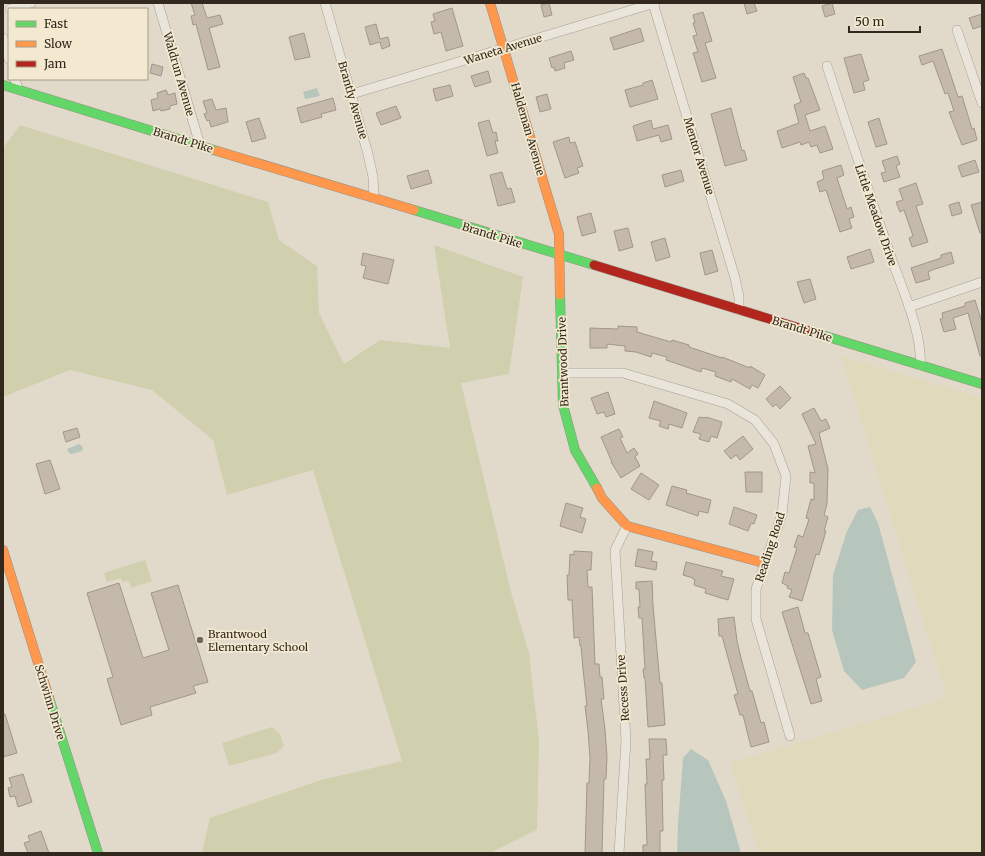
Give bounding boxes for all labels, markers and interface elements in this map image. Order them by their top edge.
legend [8,8,148,80]
scale bar [849,8,920,34]
text: 50 m [855,14,884,29]
text: Fast [44,16,68,31]
street label: Waldrun Avenue [160,29,198,118]
street label: Waneta Avenue [461,30,544,68]
text: Slow [44,36,73,51]
text: Jam [43,56,67,71]
street label: Brantly Avenue [335,59,371,141]
street label: Haldeman Avenue [508,81,548,177]
street label: Mentor Avenue [681,116,717,197]
street label: Brandt Pike [151,124,215,156]
street label: Little Meadow Drive [852,162,900,268]
street label: Brandt Pike [460,219,524,251]
street label: Brandt Pike [770,313,834,345]
street label: Brantwood Drive [554,316,572,407]
street label: Reading Road [752,510,788,584]
place label: Brantwood Elementary School [208,627,309,654]
marker: Brantwood Elementary School [195,635,205,645]
street label: Recess Drive [614,654,632,722]
street label: Schwinn Drive [32,663,68,742]

